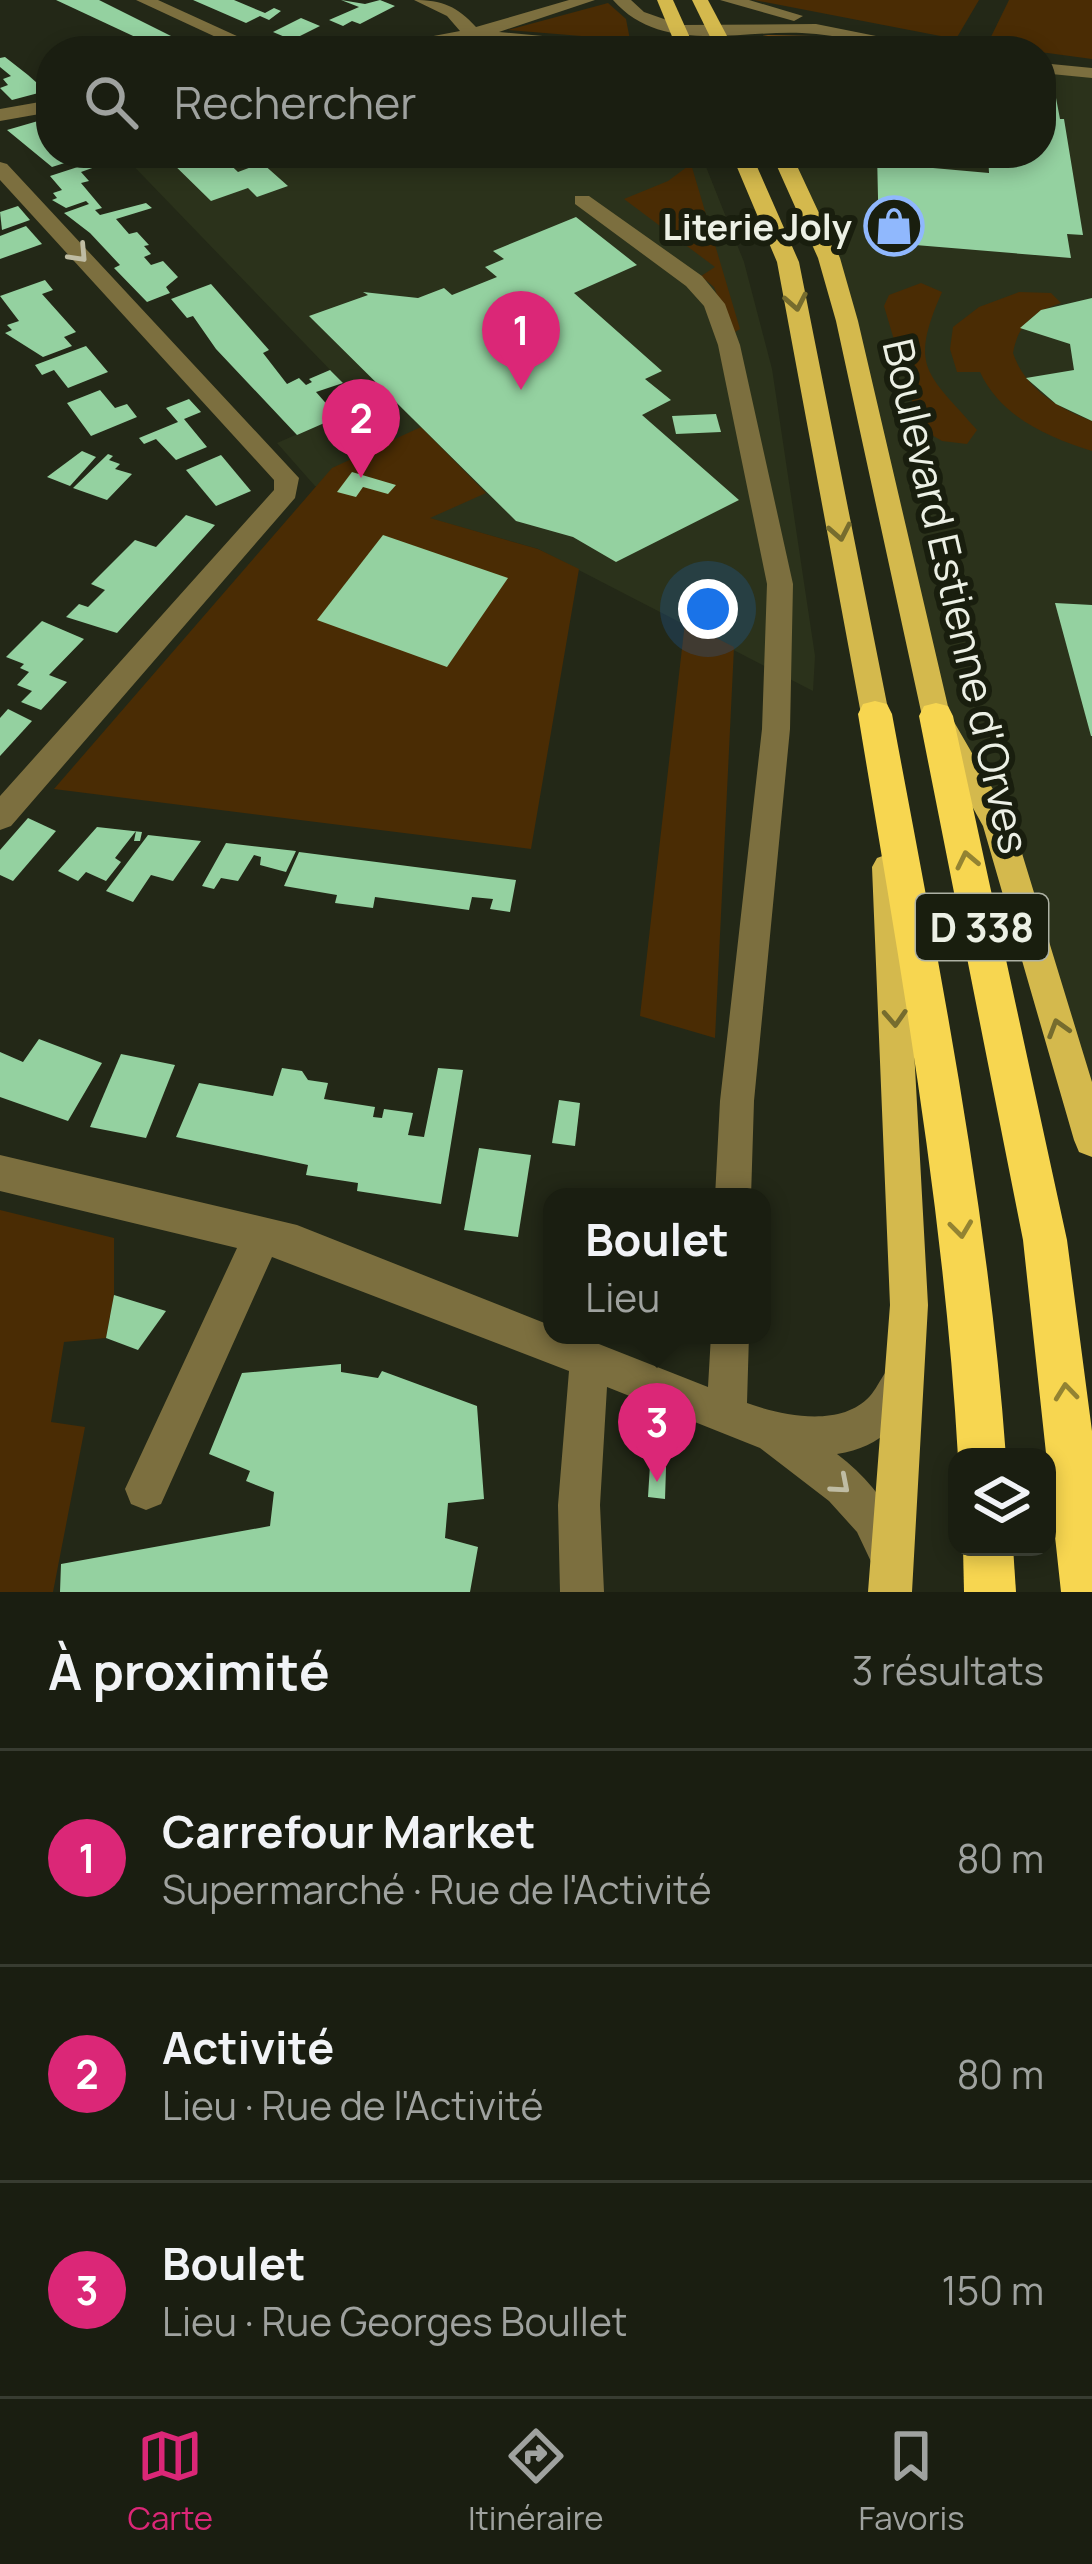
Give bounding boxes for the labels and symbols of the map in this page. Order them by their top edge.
shop icon: Literie Joly [863,195,925,257]
place label: Literie Joly [663,202,852,251]
one-way arrow [65,240,87,262]
pin: 1 [482,291,560,390]
one-way arrow [782,291,808,311]
street label: Boulevard Estienne d'Orves [870,333,1044,859]
pin: 2 [322,379,400,478]
one-way arrow [826,522,852,542]
your location [678,579,738,639]
one-way arrow [956,850,981,870]
road number: D 338 [916,894,1048,960]
one-way arrow [882,1009,908,1028]
one-way arrow [1047,1018,1072,1039]
one-way arrow [947,1219,973,1238]
one-way arrow [1054,1382,1079,1401]
pin: 3 [618,1383,696,1482]
one-way arrow [827,1471,849,1493]

